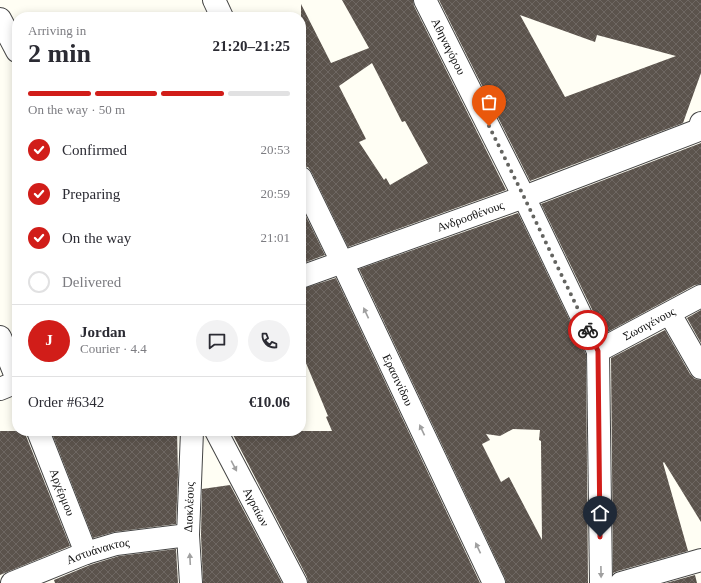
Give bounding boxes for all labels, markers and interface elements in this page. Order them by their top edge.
street label: Αθηναγόρου [428,16,468,77]
text: Arriving in [28,23,86,38]
text: 21:20–21:25 [213,38,290,54]
text: 2 min [28,39,91,68]
pin [472,85,506,126]
icon: bag [478,91,500,113]
text: On the way · 50 m [28,102,125,117]
icon: check [28,139,50,161]
text: Confirmed [62,142,127,158]
text: 20:53 [260,142,290,157]
icon: check [28,183,50,205]
text: Preparing [62,186,120,202]
text: 20:59 [260,186,290,201]
street label: Ανδροσθένους [435,198,506,235]
icon: check [28,227,50,249]
text: On the way [62,230,131,246]
text: 21:01 [260,230,290,245]
text: Delivered [62,274,121,290]
street label: Σωσιγένους [621,304,678,343]
one-way arrow [363,307,369,318]
courier [568,310,608,350]
icon: bike [577,319,599,341]
button: chat [196,320,238,362]
button: phone [248,320,290,362]
text: Jordan [80,324,126,340]
text: J [45,332,53,348]
text: Courier · 4.4 [80,341,147,356]
street label: Ερασινίδου [380,352,416,408]
text: Order #6342 [28,394,104,410]
text: €10.06 [249,394,290,410]
one-way arrow [419,425,425,436]
one-way arrow [231,460,237,471]
street label: Αρχέρμου [47,467,78,518]
street label: Διοκλέους [181,481,197,533]
street label: Αγραίων [240,485,272,529]
pin [583,496,617,537]
icon: home [589,502,611,524]
street label: Αστυάνακτος [64,535,131,567]
one-way arrow [475,542,481,553]
one-way arrow [186,553,193,565]
one-way arrow [598,566,604,579]

